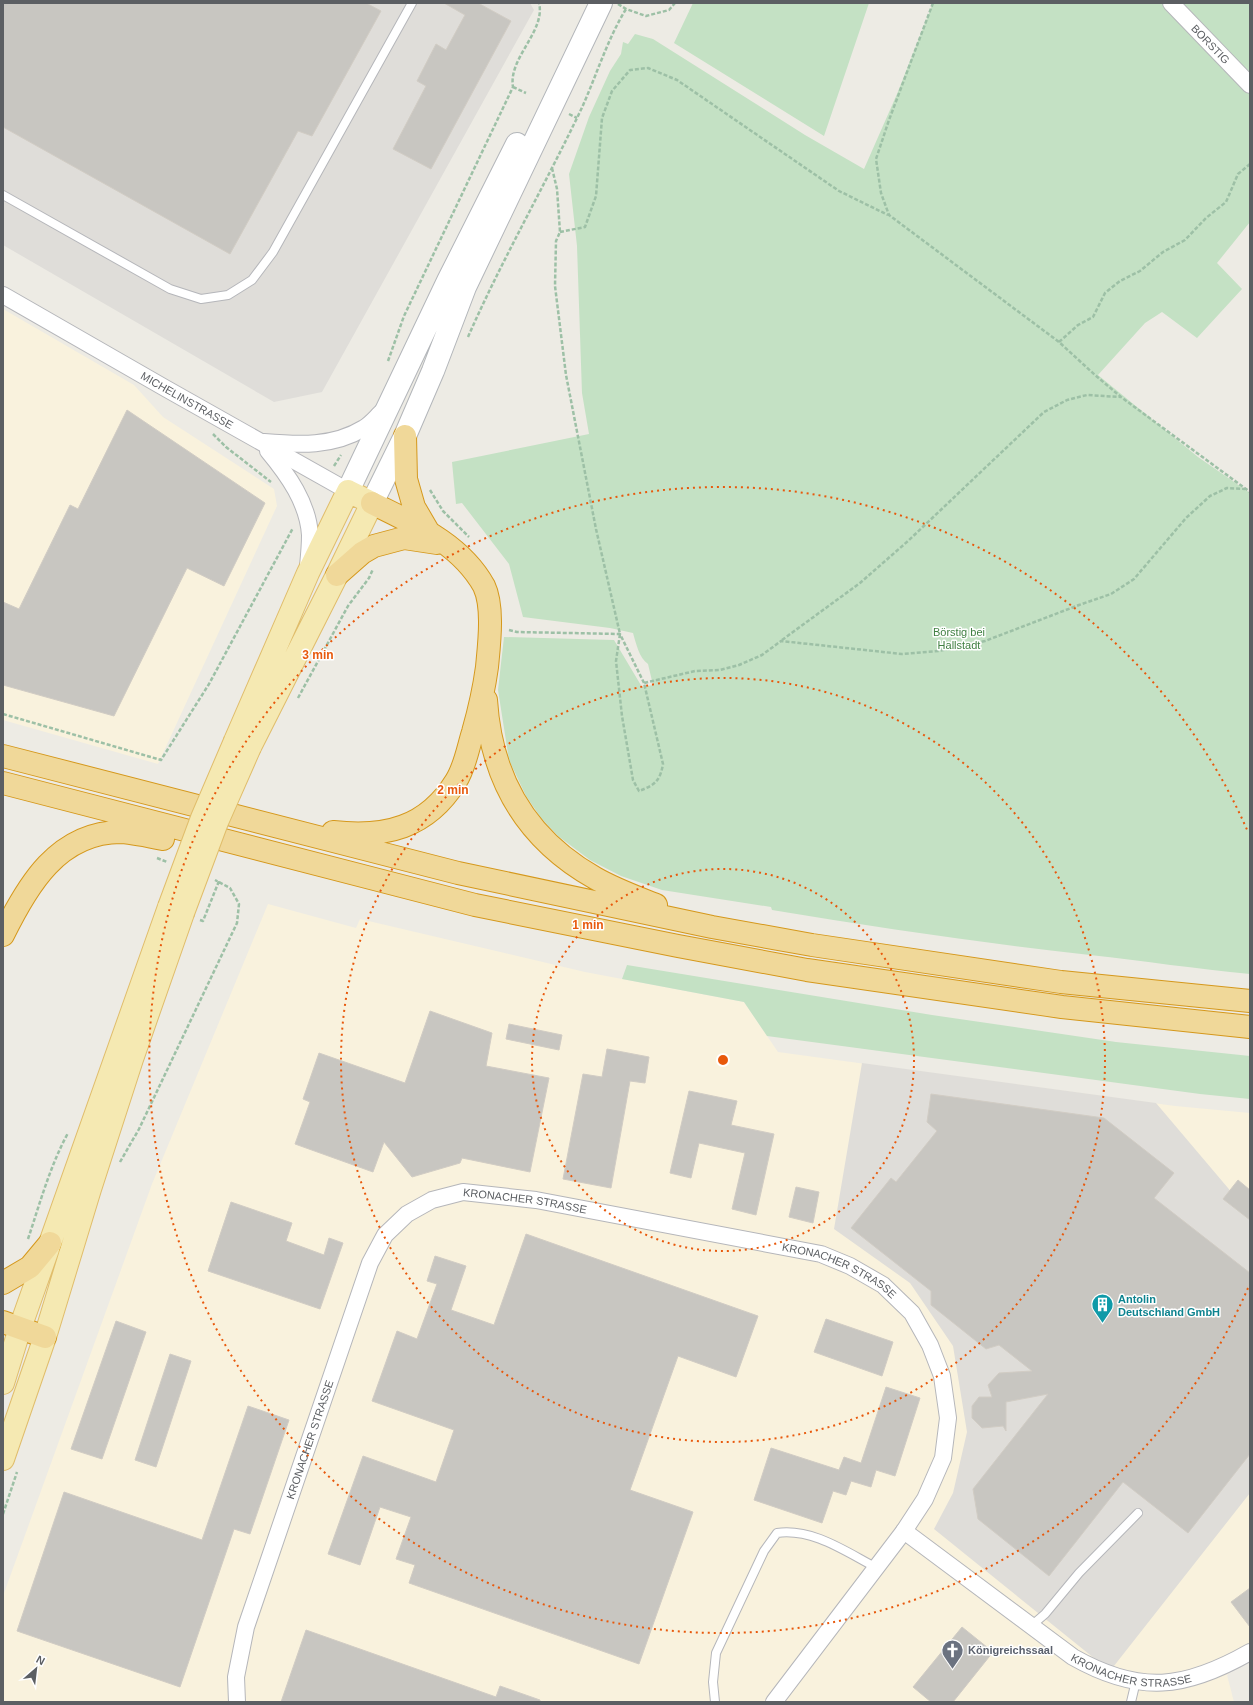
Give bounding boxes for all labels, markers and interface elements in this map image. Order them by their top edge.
street label: BORSTIG [1189,22,1232,66]
street label: MICHELINSTRASSE [139,369,235,431]
park label: Börstig bei Hallstadt [933,626,985,651]
text: 3 min [302,648,334,662]
text: 2 min [437,783,469,797]
text: 1 min [572,918,604,932]
centre of rings [716,1053,730,1067]
street label: KRONACHER STRASSE [463,1186,588,1215]
street label: KRONACHER STRASSE [781,1241,899,1300]
building icon: Antolin Deutschland GmbH [1090,1292,1116,1325]
place label: Antolin Deutschland GmbH [1118,1293,1220,1318]
street label: KRONACHER STRASSE [284,1379,336,1501]
church icon: Königreichssaal [940,1637,966,1670]
place label: Königreichssaal [968,1644,1053,1656]
north arrow [16,1649,56,1689]
street label: KRONACHER STRASSE [1069,1651,1193,1689]
text: N [34,1653,47,1667]

